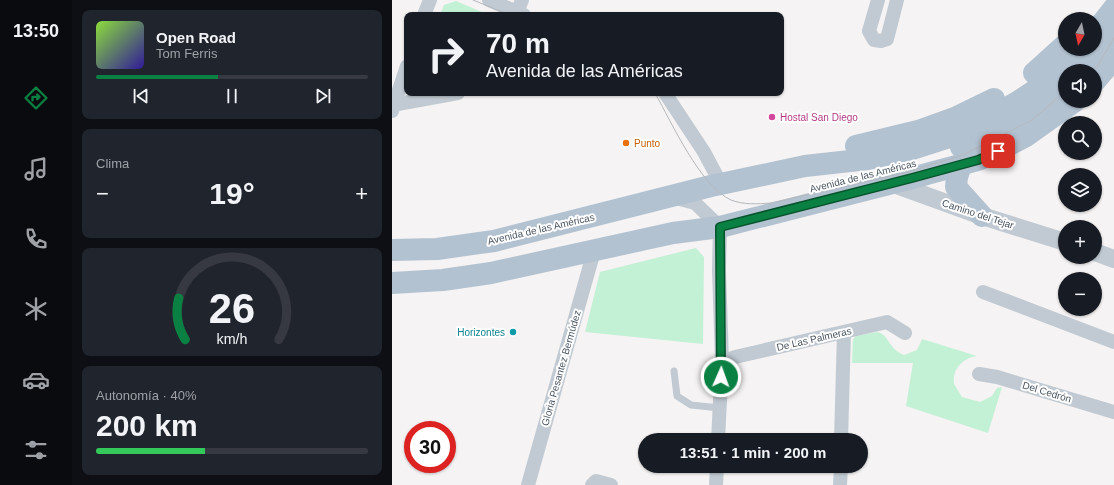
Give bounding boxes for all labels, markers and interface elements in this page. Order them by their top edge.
north arrow [1058,12,1102,56]
map controls [1058,12,1102,316]
text: 13:50 [13,21,59,41]
icon: right [420,28,472,80]
text: 70 m [486,28,550,59]
text: Open Road [156,29,236,46]
text: Tom Ferris [156,46,217,61]
text: Avenida de las Américas [486,61,683,81]
button: sound [1058,64,1102,108]
icon: directions [22,84,50,112]
icon: previous [130,85,152,107]
icon: pause [221,85,243,107]
icon: next [312,85,334,107]
marker: Hostal San Diego [767,112,777,122]
place label: Hostal San Diego [780,112,858,123]
button: search [1058,116,1102,160]
pin [981,134,1015,168]
marker: Punto [621,138,631,148]
place label: Punto [634,138,661,149]
icon: arrive [987,140,1009,162]
icon: music [22,155,50,183]
text: Clima [96,156,129,171]
street label: Avenida de las Américas [809,157,917,195]
button: layers [1058,168,1102,212]
text: 19° [209,177,255,210]
text: − [96,181,109,206]
text: + [355,181,368,206]
street label: Camino del Tejar [941,197,1016,231]
street label: Avenida de las Américas [486,211,596,247]
button: + [1058,220,1102,264]
icon: phone [22,225,50,253]
button: − [1058,272,1102,316]
text: 26 [209,285,255,332]
icon: climate [22,295,50,323]
street label: Gloria Pesantez Bermúdez [539,309,583,427]
street label: De Las Palmeras [775,325,853,353]
place label: Horizontes [457,327,505,338]
marker: Horizontes [508,327,518,337]
text: km/h [217,330,248,346]
position arrow [700,356,742,398]
icon: car [22,366,50,394]
street label: Del Cedrón [1021,379,1073,405]
text: Autonomía · 40% [96,388,196,403]
text: 200 km [96,409,198,442]
speed limit sign: 30 [404,421,456,473]
icon: filters [22,436,50,464]
text: 13:51 · 1 min · 200 m [680,444,826,461]

